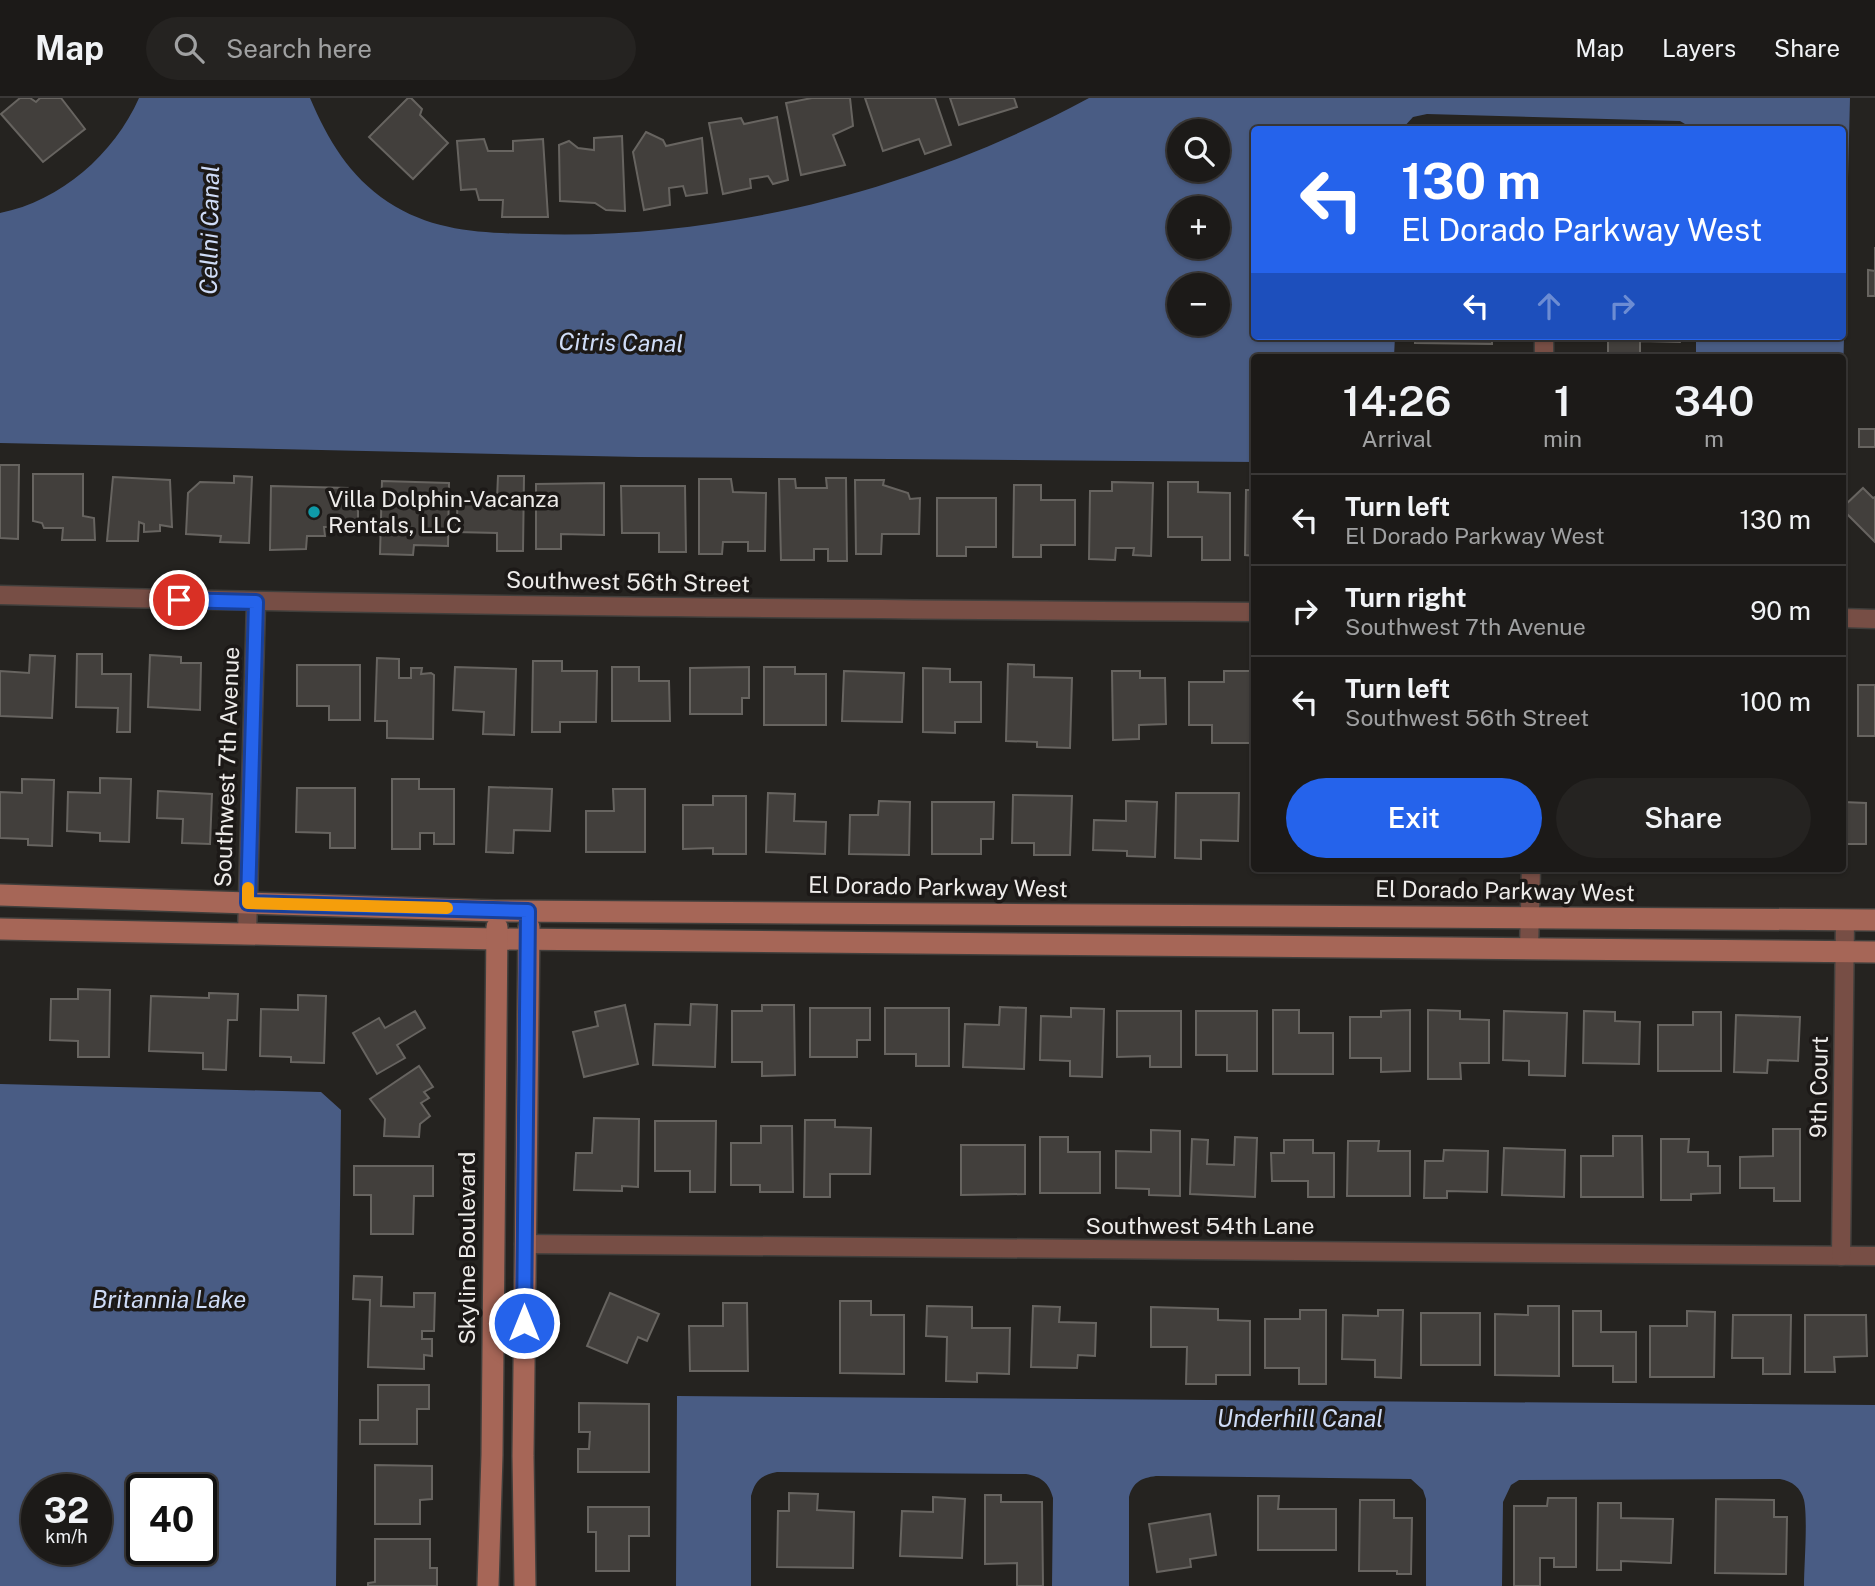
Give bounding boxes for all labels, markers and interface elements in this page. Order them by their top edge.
search box [146,17,636,80]
text: Map [35,29,104,67]
icon: search [170,29,208,67]
text: Search here [226,33,372,64]
text: Map [1575,34,1624,62]
text: Layers [1662,34,1736,62]
text: Share [1774,34,1840,62]
map controls [1167,119,1230,336]
button: search [1167,119,1230,182]
text: 130 m [1401,152,1541,210]
icon: left [1286,154,1377,245]
water label: Cellni Canal [194,165,224,295]
button: + [1167,196,1230,259]
text: El Dorado Parkway West [1401,211,1762,248]
button: − [1167,273,1230,336]
icon: left [1457,287,1495,325]
icon: ahead [1530,287,1568,325]
icon: right [1603,287,1641,325]
water label: Citris Canal [558,327,684,357]
text: 14:26 [1343,376,1451,425]
text: 1 [1554,376,1571,425]
text: 340 [1674,376,1754,425]
text: Arrival [1362,425,1433,452]
text: min [1543,425,1582,452]
text: m [1704,425,1724,452]
place label: Villa Dolphin-Vacanza Rentals, LLC [328,485,559,538]
text: Turn left [1345,491,1450,522]
icon: left [1286,501,1324,539]
marker: Villa Dolphin-Vacanza Rentals, LLC [306,504,322,520]
text: 130 m [1739,504,1811,535]
text: El Dorado Parkway West [1345,522,1605,549]
street label: Southwest 56th Street [506,566,750,597]
pin [149,570,209,630]
icon: arrive [160,581,198,619]
text: Turn right [1345,582,1467,613]
icon: right [1286,592,1324,630]
text: 90 m [1750,595,1811,626]
text: Southwest 7th Avenue [1345,613,1586,640]
street label: Southwest 7th Avenue [209,646,244,888]
text: Turn left [1345,673,1450,704]
icon: left [1286,683,1324,721]
text: 100 m [1740,686,1811,717]
text: Southwest 56th Street [1345,704,1589,731]
button: Exit [1286,778,1542,858]
button: Share [1556,778,1811,858]
street label: El Dorado Parkway West [808,871,1068,902]
street label: El Dorado Parkway West [1375,875,1635,906]
street label: 9th Court [1804,1036,1833,1138]
street label: Skyline Boulevard [453,1151,480,1345]
street label: Southwest 54th Lane [1085,1212,1315,1239]
water label: Britannia Lake [92,1285,246,1313]
position arrow [487,1286,561,1360]
water label: Underhill Canal [1217,1404,1383,1432]
speed limit sign: 40 [126,1474,217,1565]
text: 32 [44,1490,89,1531]
text: km/h [45,1526,88,1547]

